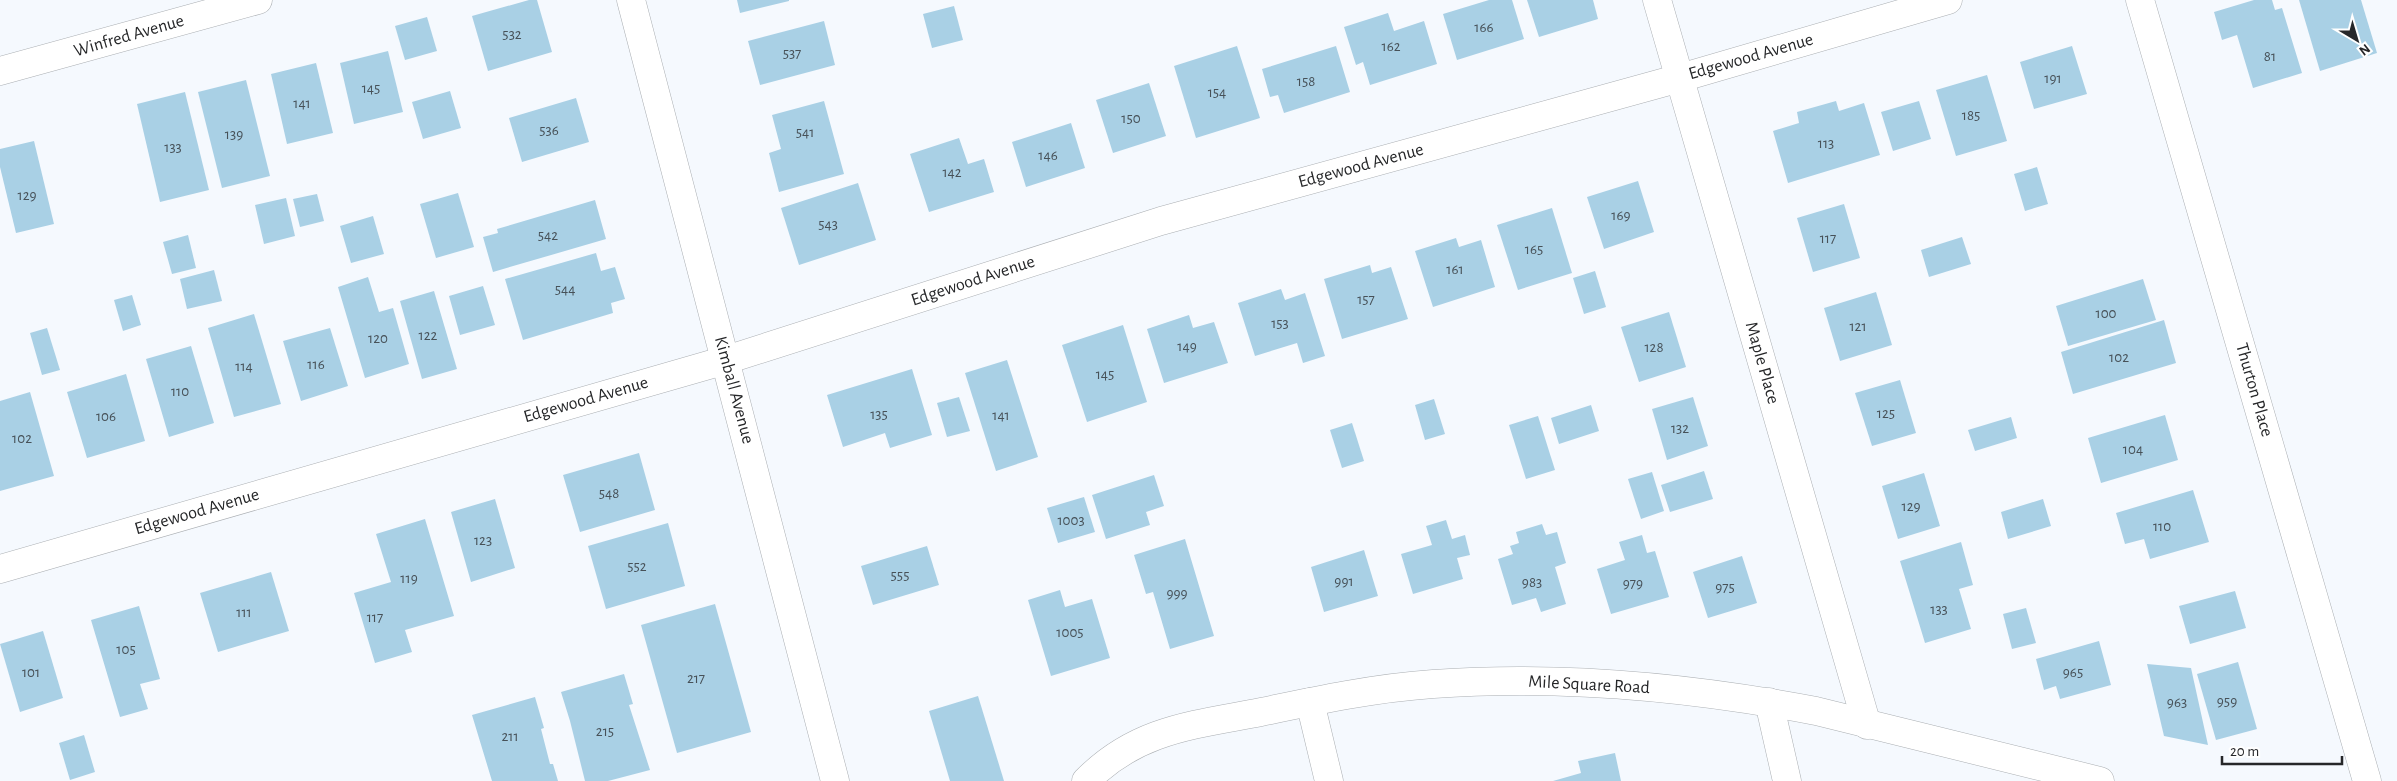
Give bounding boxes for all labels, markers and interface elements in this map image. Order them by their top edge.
street label: Winfred Avenue [72,12,186,60]
north arrow [2332,15,2382,65]
house number: 166 [1474,20,1494,35]
house number: 532 [502,27,522,42]
street label: Edgewood Avenue [1687,31,1815,83]
house number: 162 [1381,39,1401,54]
text: N [2356,41,2373,58]
house number: 537 [783,46,801,61]
house number: 81 [2264,49,2276,64]
house number: 191 [2044,71,2062,86]
house number: 158 [1297,74,1315,89]
house number: 145 [362,81,380,96]
house number: 154 [1208,85,1226,100]
house number: 141 [293,96,311,111]
house number: 185 [1962,108,1980,123]
house number: 150 [1121,111,1141,126]
house number: 536 [539,123,559,138]
house number: 541 [796,125,814,140]
house number: 139 [225,127,243,142]
house number: 113 [1818,136,1834,151]
house number: 133 [164,140,182,155]
street label: Edgewood Avenue [1296,141,1426,191]
house number: 146 [1038,148,1058,163]
house number: 142 [942,165,962,180]
house number: 129 [17,188,37,203]
house number: 169 [1611,208,1631,223]
house number: 543 [818,217,838,232]
house number: 542 [538,228,558,243]
house number: 117 [1820,231,1836,246]
house number: 165 [1525,242,1543,257]
street label: Edgewood Avenue [909,253,1037,309]
house number: 161 [1446,262,1464,277]
house number: 544 [555,282,575,297]
house number: 157 [1357,292,1375,307]
house number: 100 [2095,306,2117,321]
house number: 153 [1271,316,1289,331]
house number: 121 [1849,319,1867,334]
street label: Maple Place [1742,320,1782,406]
house number: 122 [419,328,438,343]
house number: 120 [368,331,388,346]
street label: Kimball Avenue [711,334,757,446]
house number: 149 [1177,339,1197,354]
house number: 128 [1644,340,1664,355]
street label: Thurton Place [2232,341,2276,439]
house number: 102 [2109,350,2129,365]
house number: 116 [307,357,325,372]
house number: 114 [235,359,253,374]
house number: 145 [1096,367,1114,382]
street label: Edgewood Avenue [522,374,650,426]
house number: 110 [171,384,189,399]
house number: 125 [1877,406,1895,421]
house number: 135 [870,407,888,422]
house number: 141 [992,408,1010,423]
house number: 106 [96,409,116,424]
house number: 132 [1671,421,1689,436]
house number: 102 [12,431,32,446]
house number: 104 [2123,442,2143,457]
street label: Edgewood Avenue [133,486,261,538]
house number: 548 [599,486,619,501]
house number: 129 [1901,499,1921,514]
house number: 1003 [1057,513,1085,528]
house number: 110 [2153,519,2171,534]
house number: 123 [474,533,492,548]
house number: 552 [627,559,647,574]
house number: 555 [891,568,909,583]
house number: 119 [400,571,418,586]
house number: 991 [1334,574,1354,589]
house number: 983 [1522,575,1542,590]
house number: 979 [1623,576,1643,591]
house number: 975 [1715,580,1735,595]
house number: 999 [1166,586,1188,601]
house number: 133 [1930,602,1948,617]
house number: 111 [236,605,252,620]
house number: 117 [367,610,383,625]
house number: 1005 [1056,625,1084,640]
house number: 105 [116,642,136,657]
house number: 101 [22,665,40,680]
house number: 965 [2063,665,2083,680]
house number: 217 [687,671,705,686]
street label: Mile Square Road [1528,673,1650,697]
house number: 959 [2217,694,2237,709]
house number: 963 [2167,695,2187,710]
house number: 215 [596,724,614,739]
house number: 211 [501,729,519,744]
scale bar [2222,734,2342,766]
text: 20 m [2230,744,2259,759]

